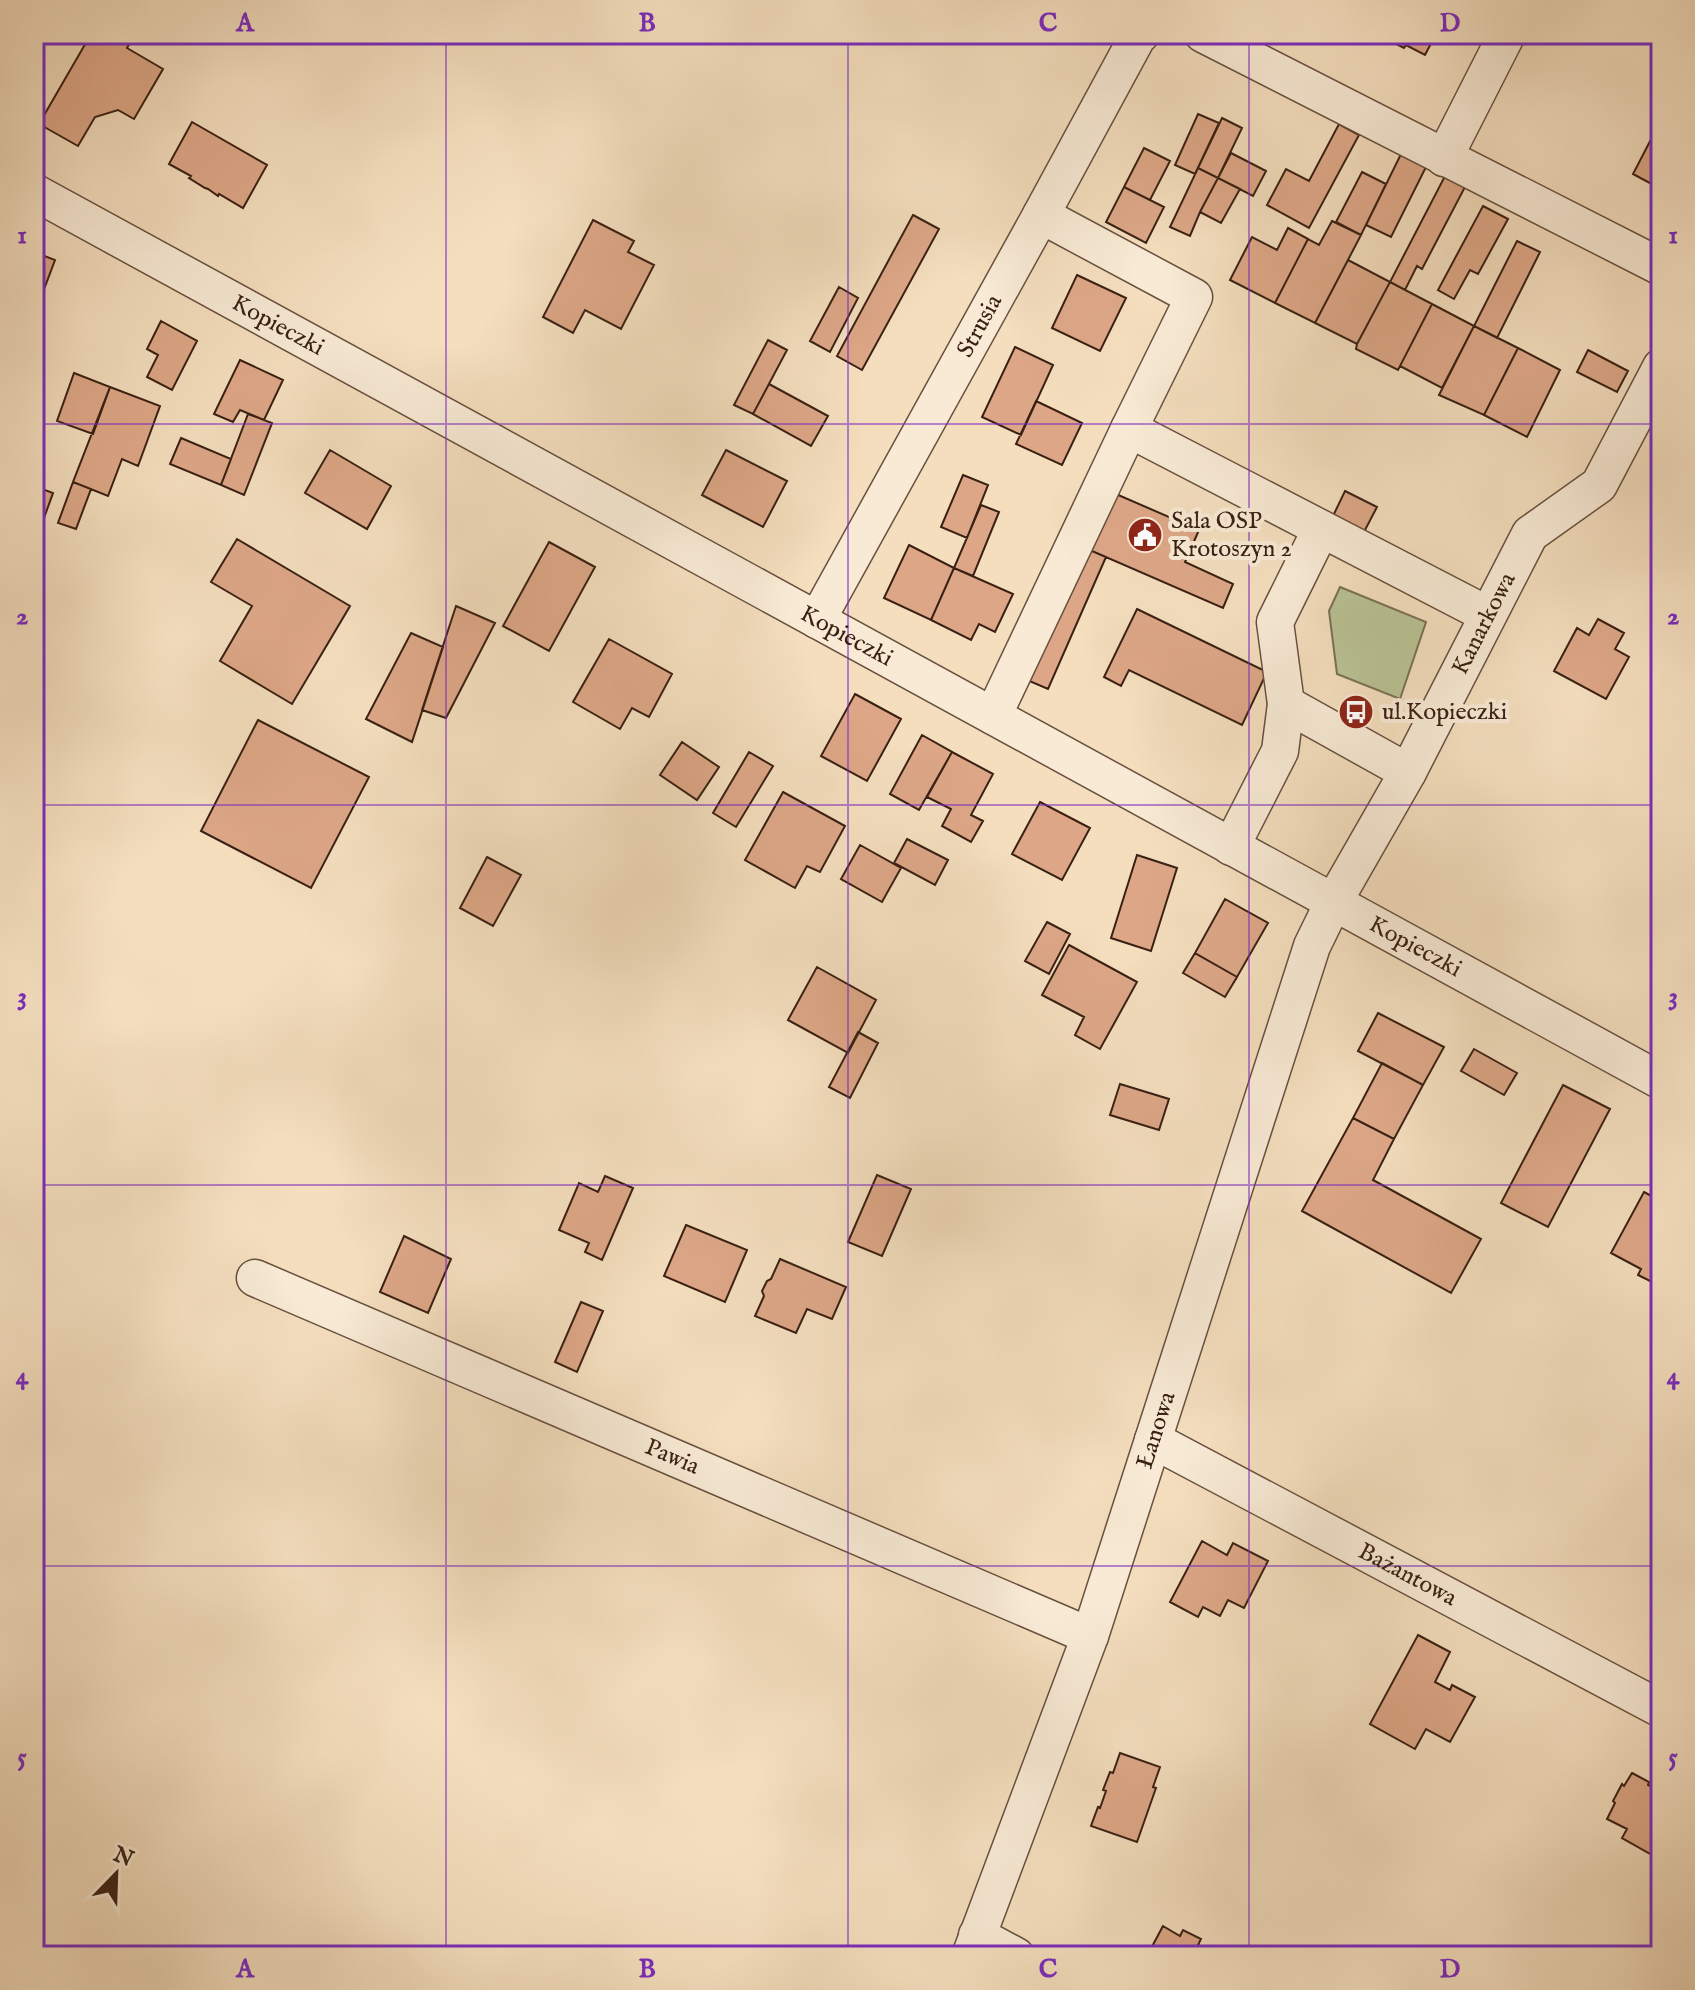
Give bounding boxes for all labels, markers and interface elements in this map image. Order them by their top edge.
text: A [235,7,255,40]
text: B [638,7,656,40]
text: C [1039,7,1058,40]
text: D [1440,7,1461,40]
text: 1 [17,219,27,252]
text: 1 [1668,219,1678,252]
street label: Kopieczki [226,287,330,363]
street label: Strusia [950,289,1010,363]
place label: Sala OSP Krotoszyn 2 [1171,506,1292,565]
public building icon: Sala OSP Krotoszyn 2 [1126,516,1164,554]
street label: Kanarkowa [1445,567,1523,680]
street label: Kopieczki [795,598,898,674]
text: 2 [16,600,28,633]
text: 2 [1667,600,1679,633]
bus stop icon: ul.Kopieczki [1337,693,1375,731]
place label: ul.Kopieczki [1382,697,1507,728]
street label: Kopieczki [1363,909,1467,985]
text: 3 [17,980,27,1013]
text: 3 [1668,980,1678,1013]
text: 4 [16,1360,30,1393]
text: 4 [1667,1360,1681,1393]
street label: Łanowa [1129,1387,1183,1473]
street label: Pawia [640,1432,705,1482]
street label: Bażantowa [1353,1536,1463,1614]
text: 5 [17,1741,27,1774]
text: 5 [1668,1741,1678,1774]
north arrow [76,1834,156,1914]
text: N [108,1840,137,1874]
text: A [235,1953,255,1986]
text: B [638,1953,656,1986]
text: C [1039,1953,1058,1986]
text: D [1440,1953,1461,1986]

